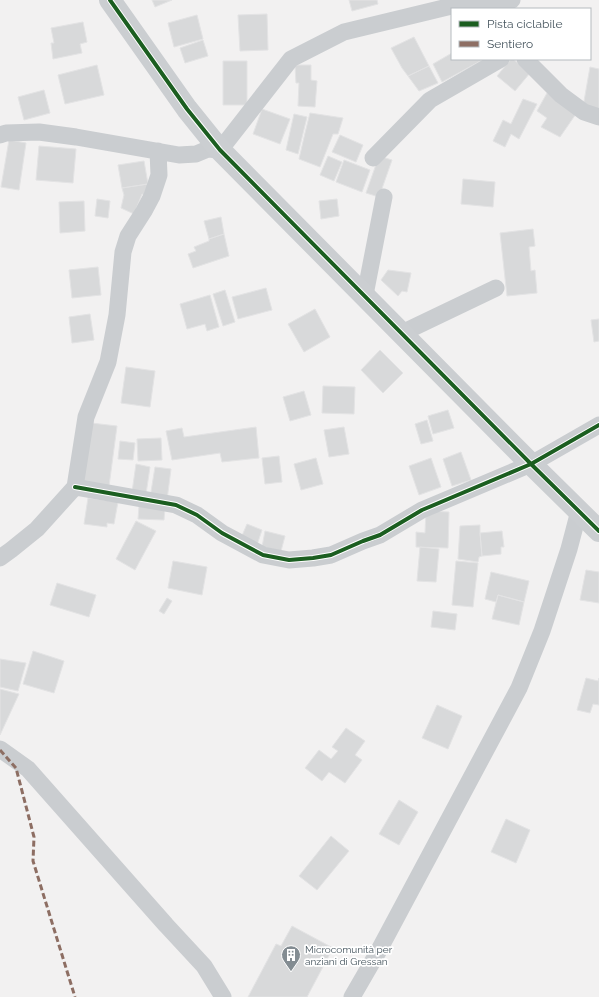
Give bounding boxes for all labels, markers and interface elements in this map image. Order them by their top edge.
legend [451,8,591,60]
text: Pista ciclabile [487,17,562,31]
text: Sentiero [487,37,533,51]
building icon: Microcomunità per anziani di Gressan [280,944,302,972]
place label: Microcomunità per anziani di Gressan [305,944,393,967]

